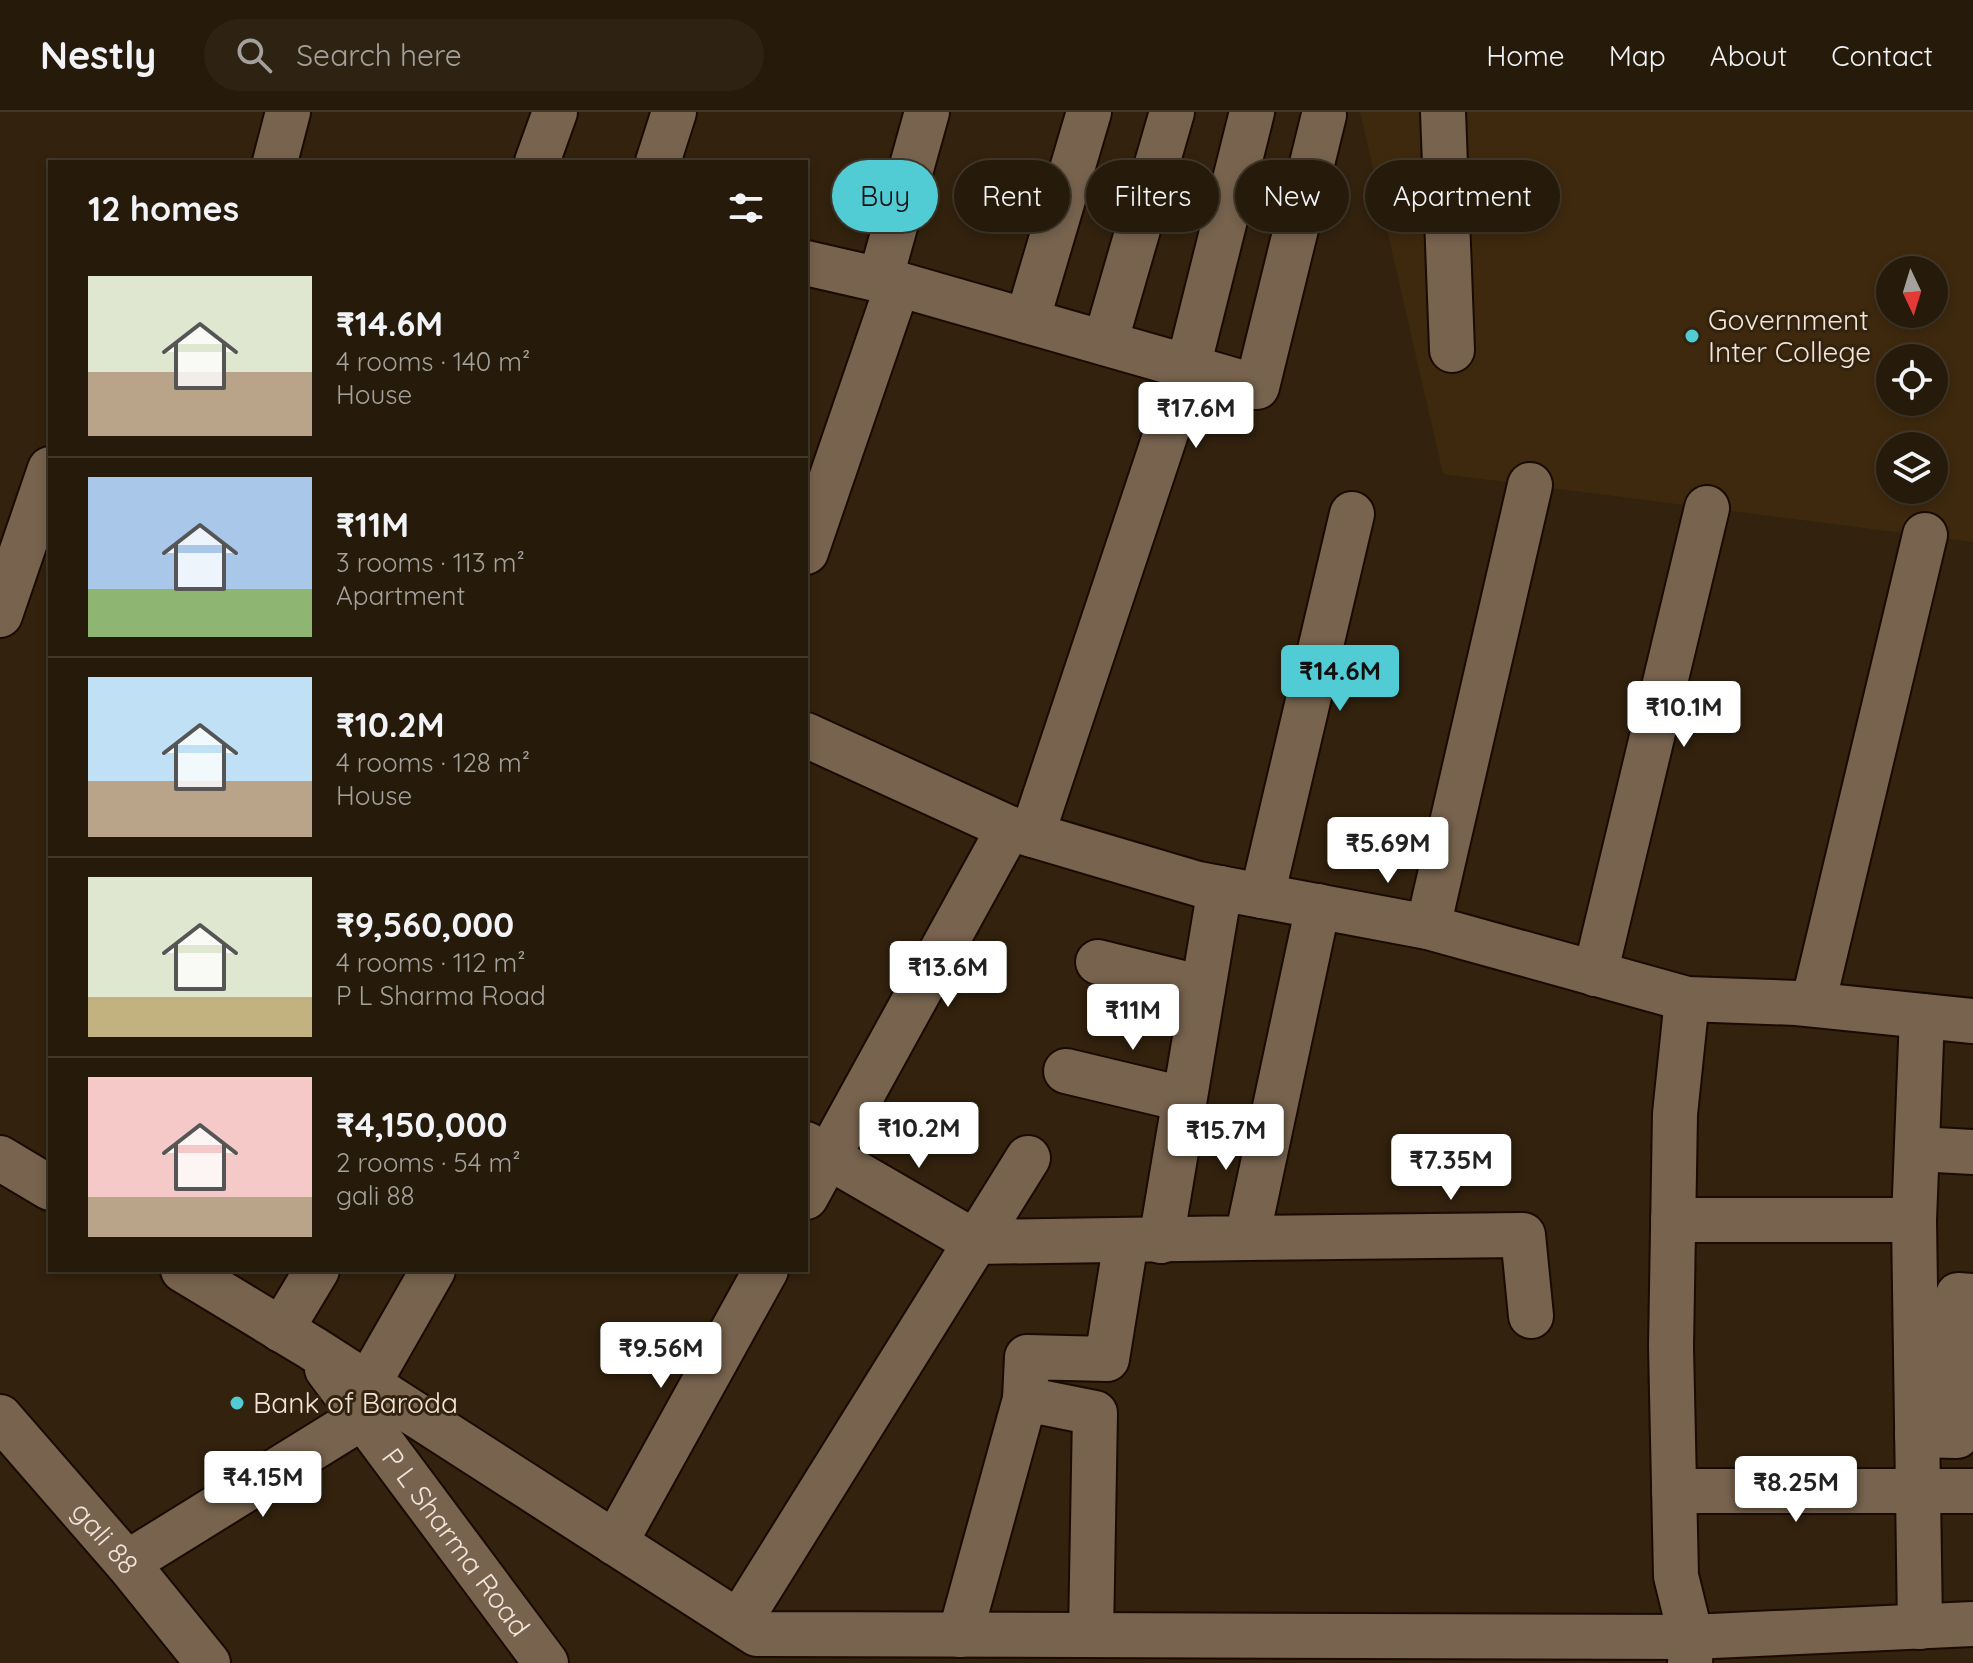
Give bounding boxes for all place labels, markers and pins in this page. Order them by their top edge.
place label: Government Inter College [1708,302,1871,369]
marker: Government Inter College [1683,327,1701,345]
pin: ₹17.6M [1131,382,1261,450]
pin: ₹14.6M [1275,645,1405,713]
pin: ₹10.1M [1619,681,1749,749]
pin: ₹5.69M [1323,817,1453,885]
pin: ₹13.6M [883,941,1013,1009]
pin: ₹11M [1086,984,1180,1052]
pin: ₹10.2M [854,1102,984,1170]
pin: ₹15.7M [1161,1104,1291,1172]
pin: ₹7.35M [1386,1134,1516,1202]
pin: ₹9.56M [596,1322,726,1390]
place label: Bank of Baroda [253,1385,458,1420]
marker: Bank of Baroda [228,1394,246,1412]
pin: ₹4.15M [198,1451,328,1519]
pin: ₹8.25M [1731,1456,1861,1524]

